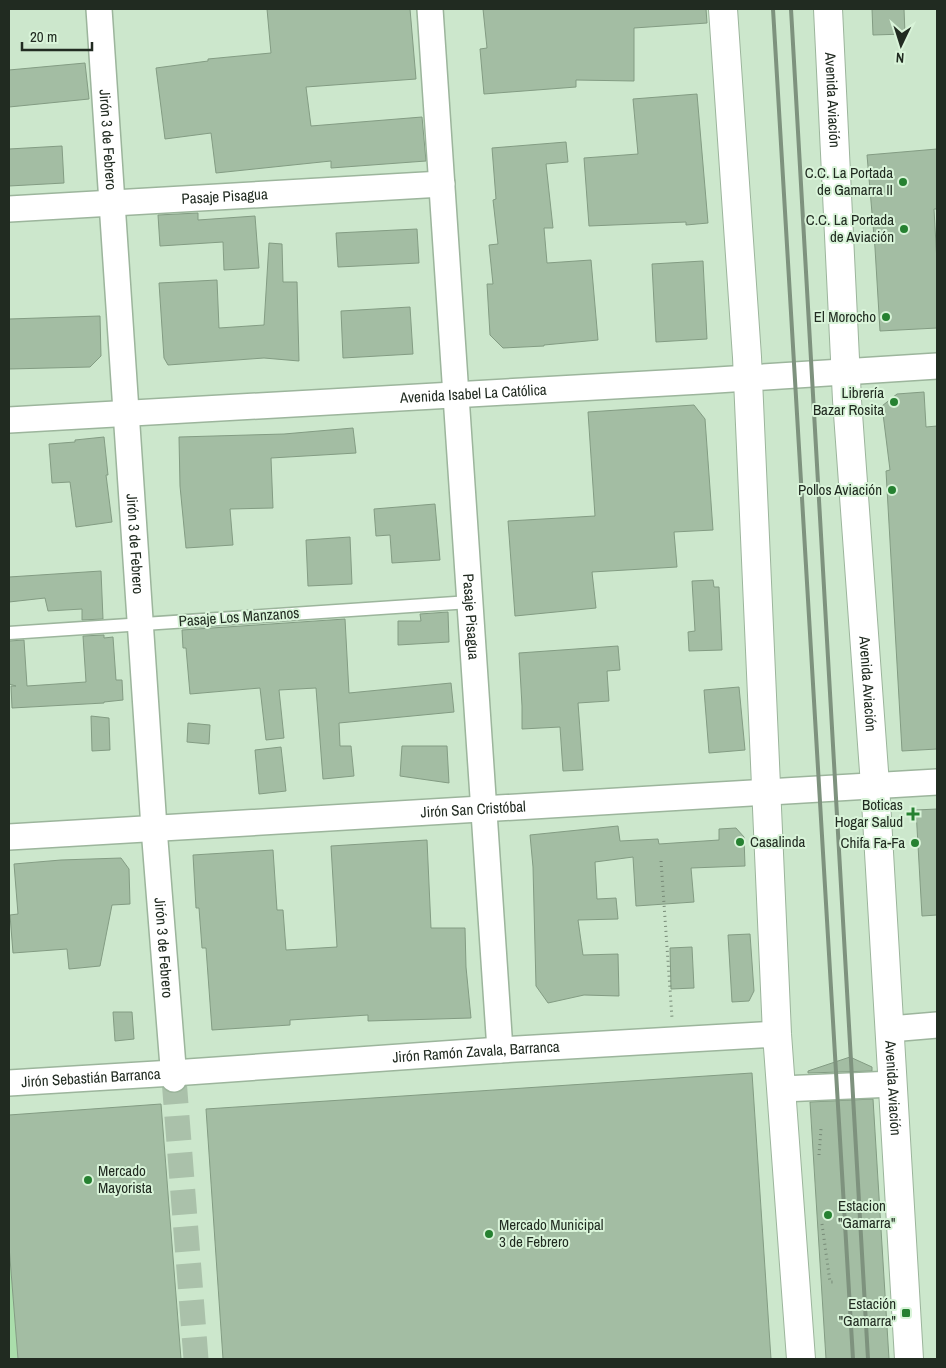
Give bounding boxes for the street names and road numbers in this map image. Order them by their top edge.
street label: Avenida Aviación [820,51,846,148]
street label: Jirón 3 de Febrero [94,89,122,191]
street label: Pasaje Pisagua [181,183,268,209]
street label: Avenida Isabel La Católica [398,379,547,408]
street label: Jirón 3 de Febrero [122,493,149,595]
street label: Pasaje Pisagua [458,573,485,660]
street label: Pasaje Los Manzanos [178,602,300,631]
street label: Avenida Aviación [854,634,882,732]
street label: Jirón San Cristóbal [420,795,526,823]
street label: Jirón 3 de Febrero [150,897,179,999]
street label: Jirón Ramón Zavala, Barranca [392,1036,560,1068]
street label: Avenida Aviación [880,1039,907,1136]
street label: Jirón Sebastián Barranca [20,1063,161,1092]

